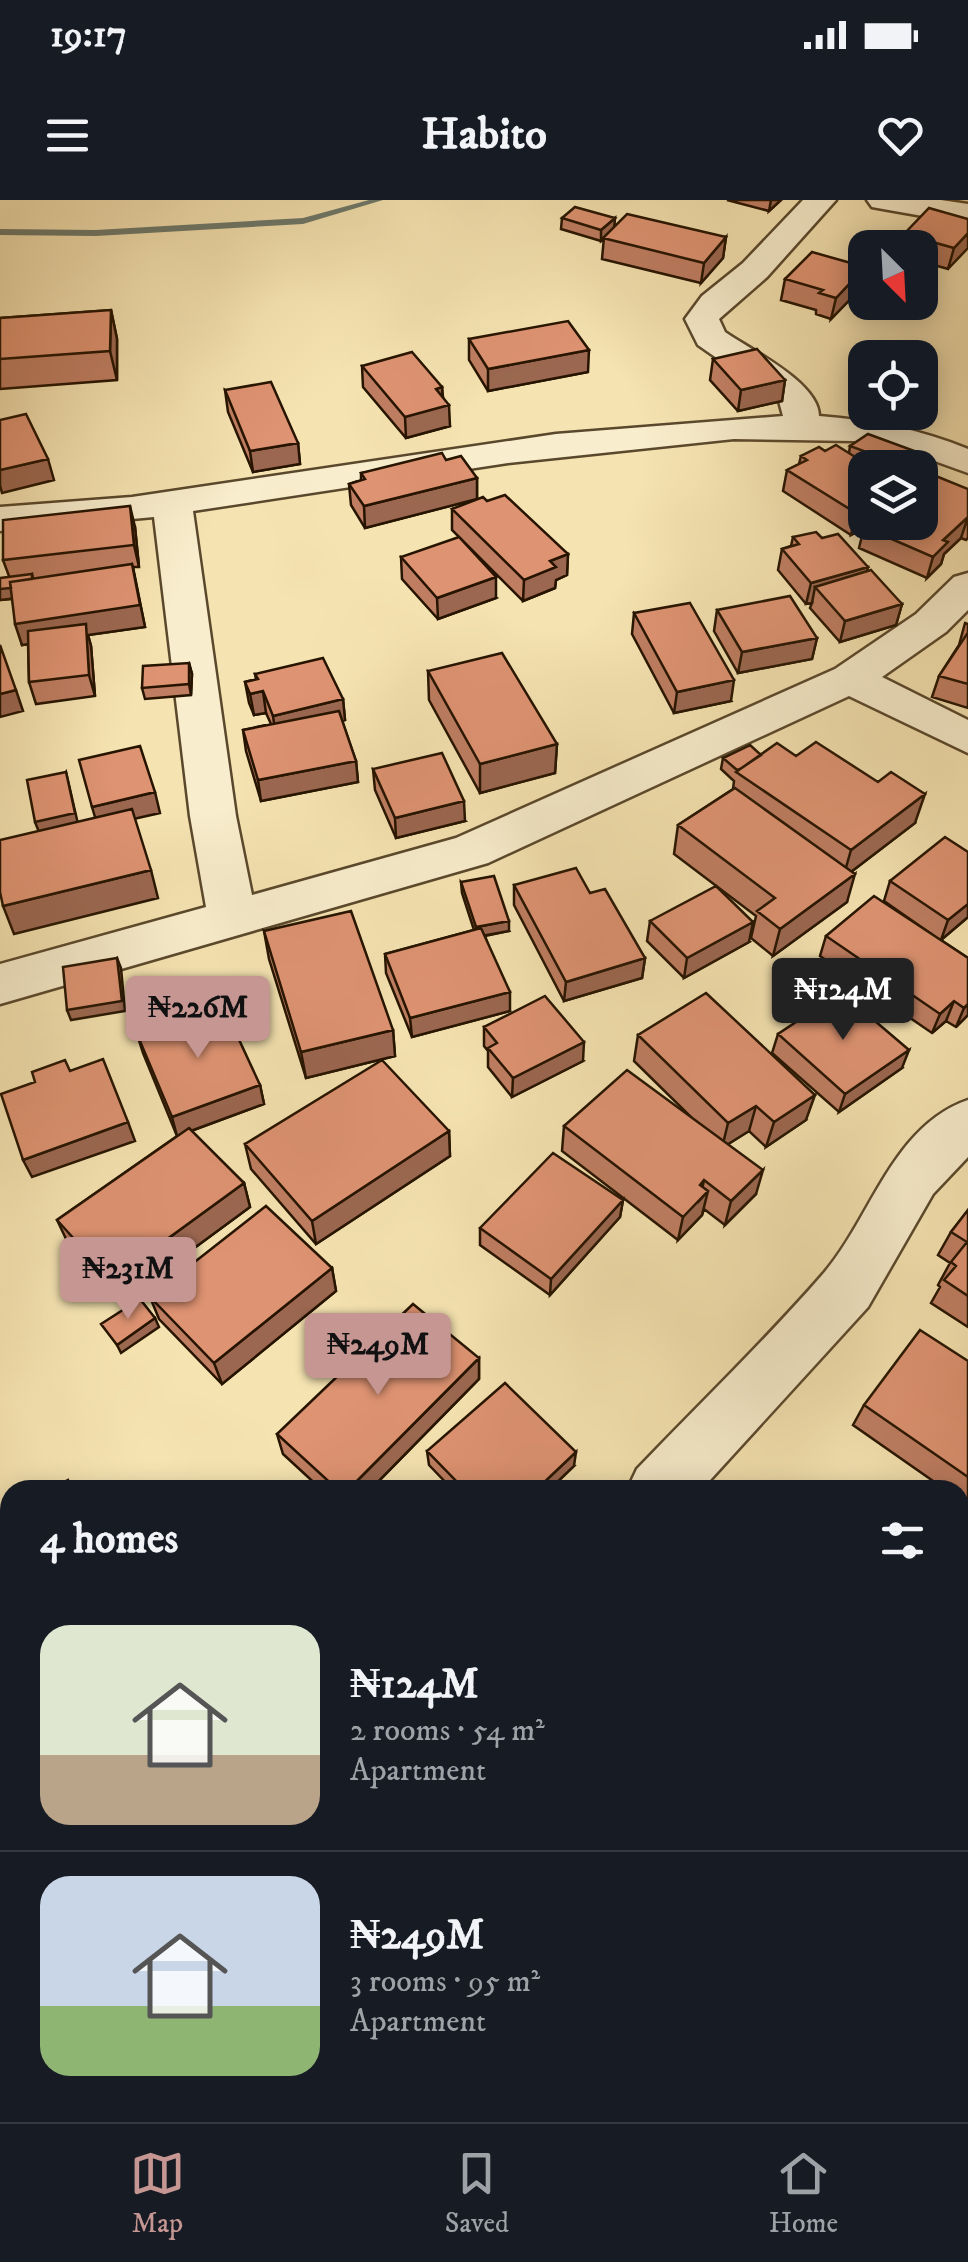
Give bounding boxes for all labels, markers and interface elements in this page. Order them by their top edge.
text: 19:17 [50,11,127,59]
text: Habito [421,107,547,163]
icon: menu [40,108,95,163]
icon: heart [873,108,928,163]
north arrow [848,230,938,320]
map controls [848,230,938,540]
button: locate [848,340,938,430]
button: layers [848,450,938,540]
pin: ₦124M [773,958,913,1043]
text: ₦124M [794,970,892,1010]
pin: ₦226M [128,976,268,1061]
text: ₦226M [148,988,248,1028]
pin: ₦231M [58,1237,198,1322]
text: ₦231M [82,1249,174,1289]
pin: ₦249M [308,1313,448,1398]
text: ₦249M [327,1325,429,1365]
icon: filters [875,1513,930,1568]
text: 4 homes [40,1514,178,1566]
text: ₦124M [350,1659,479,1711]
icon: home [120,1665,240,1785]
text: 2 rooms · 54 m² [350,1711,545,1751]
text: Apartment [350,1751,486,1791]
text: ₦249M [350,1910,485,1962]
icon: home [120,1916,240,2036]
text: 3 rooms · 95 m² [350,1962,540,2002]
text: Apartment [350,2002,486,2042]
tab: Map [130,2146,185,2241]
tab: Saved [445,2146,509,2241]
tab: Home [769,2146,838,2241]

